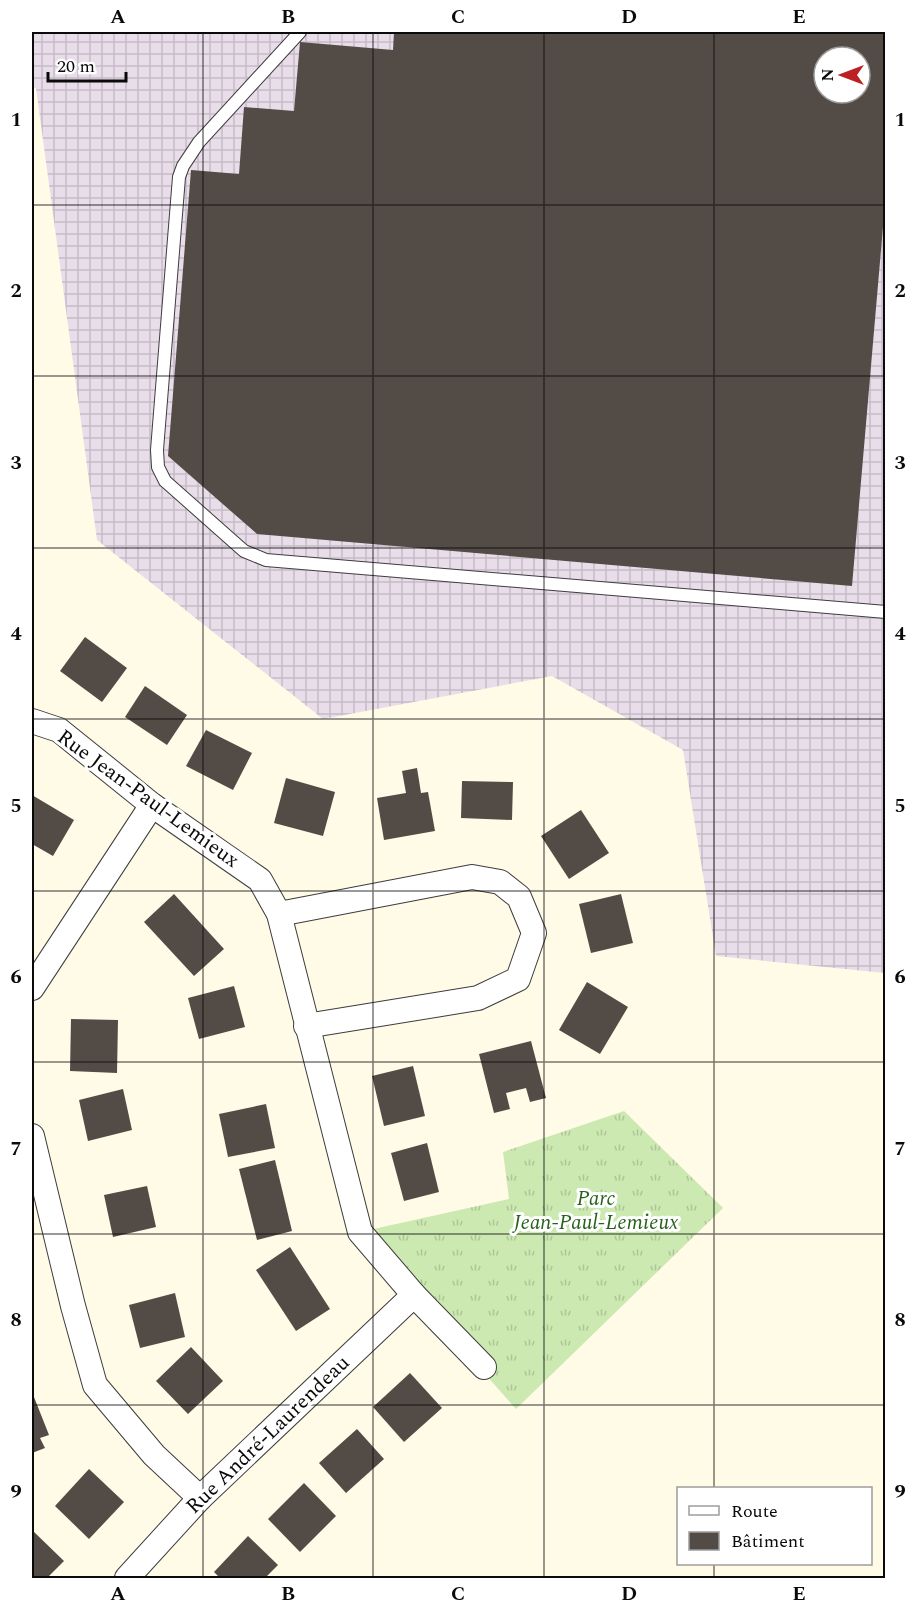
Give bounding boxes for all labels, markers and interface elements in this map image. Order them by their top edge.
text: A [110,2,126,32]
text: B [281,2,295,32]
text: C [451,2,465,32]
text: D [621,2,637,32]
text: E [792,2,806,32]
scale bar [48,45,126,83]
north arrow [812,45,872,105]
text: 20 m [57,53,95,80]
text: N [816,68,840,82]
text: 1 [10,105,22,135]
text: 1 [894,105,906,135]
text: 2 [10,276,22,306]
text: 2 [894,276,906,306]
text: 3 [10,448,22,478]
text: 3 [894,448,906,478]
text: 4 [10,619,22,649]
text: 4 [894,619,906,649]
street label: Rue Jean-Paul-Lemieux [50,722,246,876]
text: 5 [10,791,22,821]
text: 5 [894,791,906,821]
text: 6 [10,962,22,992]
text: 6 [894,962,906,992]
text: 7 [10,1134,22,1164]
text: 7 [894,1134,906,1164]
park label: Parc Jean-Paul-Lemieux [512,1183,678,1239]
text: 8 [10,1305,22,1335]
text: 8 [894,1305,906,1335]
street label: Rue André-Laurendeau [179,1348,357,1522]
text: 9 [10,1477,22,1507]
text: 9 [894,1477,906,1507]
legend [677,1487,872,1565]
text: Route [731,1498,778,1525]
text: Bâtiment [731,1528,805,1555]
text: A [110,1579,126,1609]
text: B [281,1579,295,1609]
text: C [451,1579,465,1609]
text: D [621,1579,637,1609]
text: E [792,1579,806,1609]

